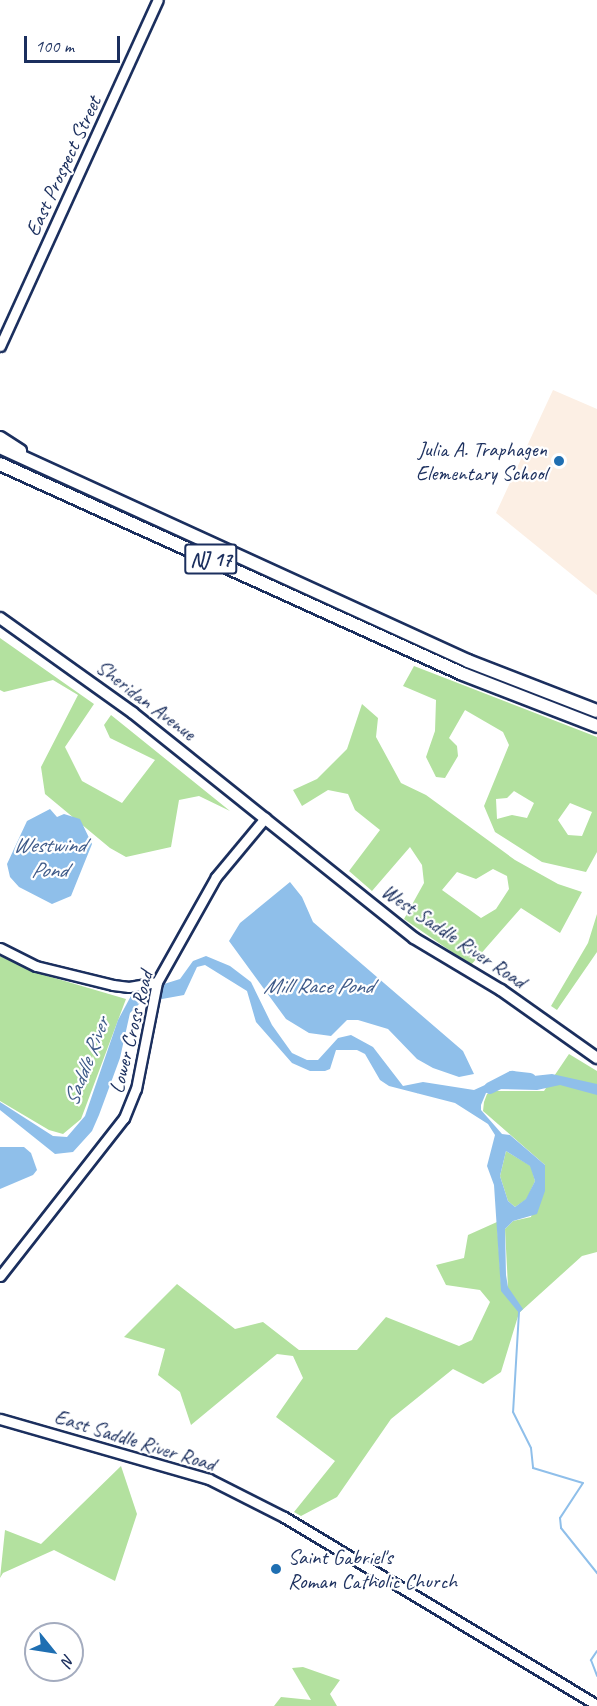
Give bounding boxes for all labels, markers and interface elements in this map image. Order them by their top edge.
scale bar [27,24,123,62]
text: 100 m [35,35,74,57]
street label: East Prospect Street [20,92,106,240]
place label: Julia A. Traphagen Elementary School [416,436,547,486]
marker: Julia A. Traphagen Elementary School [552,454,566,468]
road number: NJ 17 [184,542,238,576]
street label: Sheridan Avenue [91,654,201,746]
water label: Westwind Pond [13,832,85,884]
street label: West Saddle River Road [377,878,531,994]
street label: Lower Cross Road [104,968,158,1096]
water label: Mill Race Pond [263,974,373,1000]
water label: Saddle River [58,1014,116,1110]
street label: East Saddle River Road [51,1403,219,1477]
place label: Saint Gabriel's Roman Catholic Church [288,1544,457,1594]
marker: Saint Gabriel's Roman Catholic Church [269,1562,283,1576]
north arrow [24,1622,84,1682]
text: N [57,1651,79,1669]

